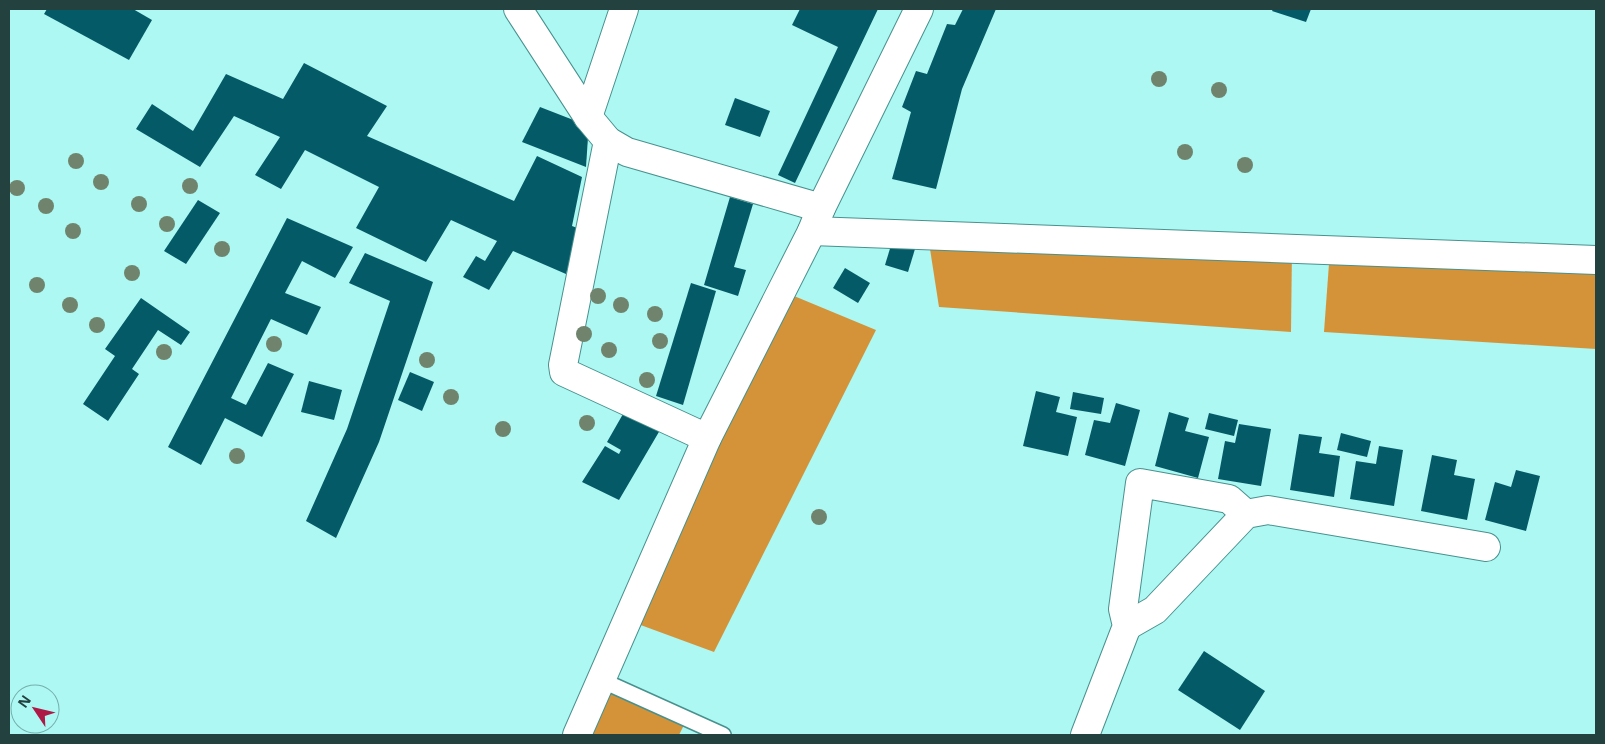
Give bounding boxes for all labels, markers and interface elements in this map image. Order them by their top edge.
north arrow [10,684,60,734]
text: N [13,691,35,711]

